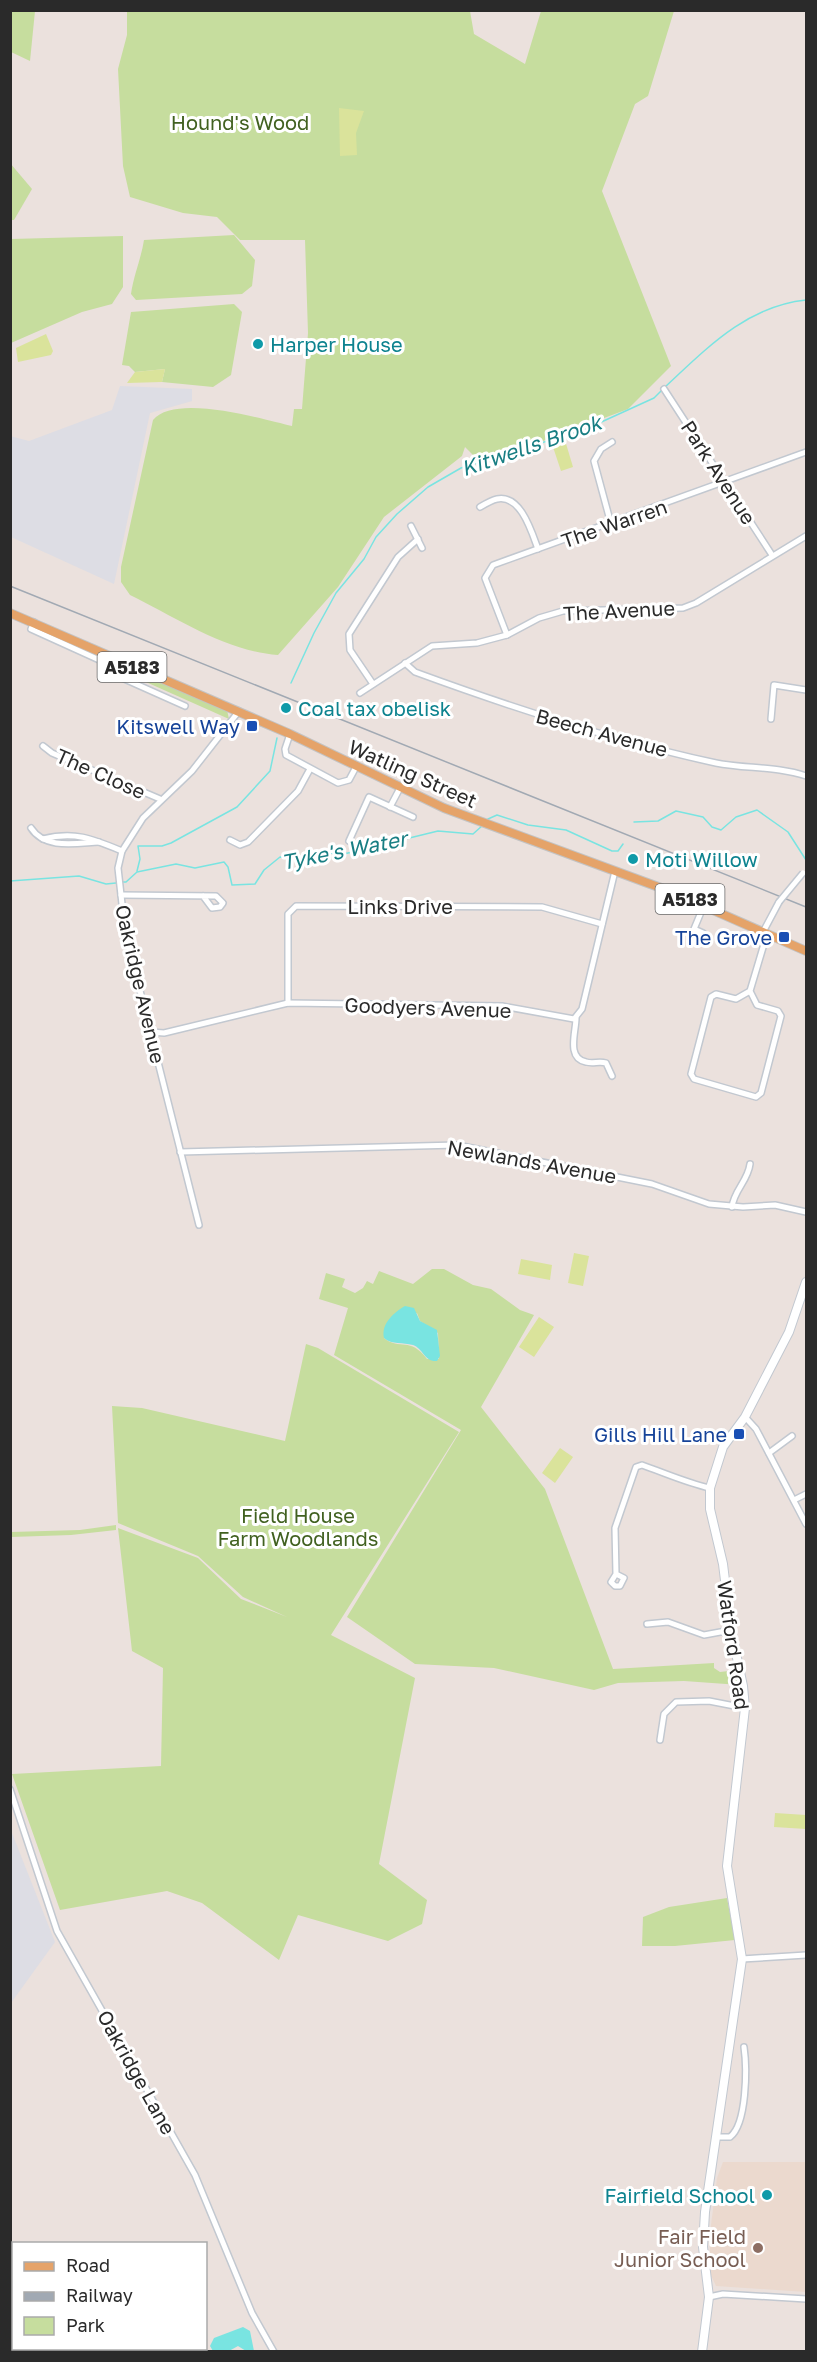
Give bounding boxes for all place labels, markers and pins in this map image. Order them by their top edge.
place label: Harper House [270,332,403,356]
marker: Harper House [251,337,265,351]
place label: Coal tax obelisk [298,696,451,720]
marker: Coal tax obelisk [279,701,293,715]
place label: Kitswell Way [116,714,240,738]
marker: Kitswell Way [245,719,259,733]
place label: Moti Willow [645,847,758,871]
marker: Moti Willow [626,852,640,866]
place label: The Grove [675,925,772,949]
marker: The Grove [777,930,791,944]
place label: Gills Hill Lane [594,1422,727,1446]
marker: Gills Hill Lane [732,1427,746,1441]
place label: Fairfield School [604,2183,755,2207]
marker: Fairfield School [760,2188,774,2202]
place label: Fair Field Junior School [614,2224,746,2271]
marker: Fair Field Junior School [751,2241,765,2255]

